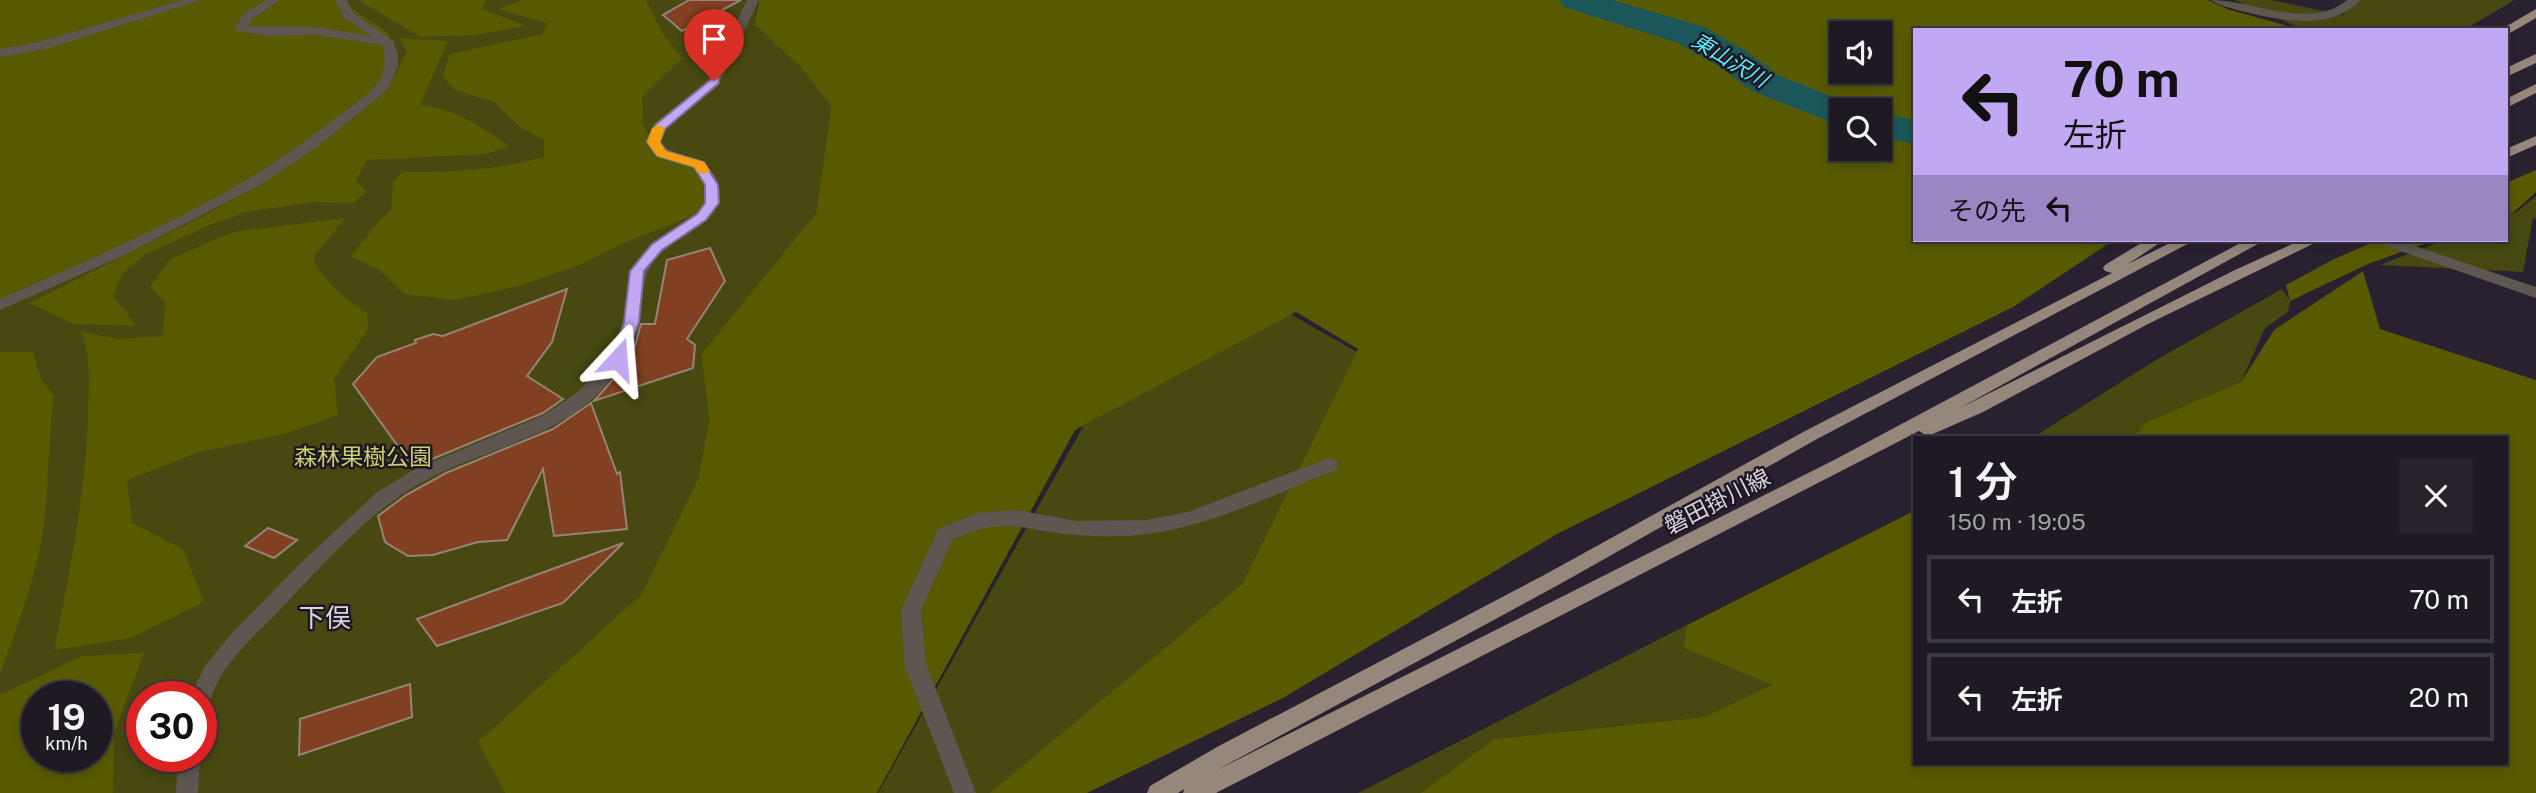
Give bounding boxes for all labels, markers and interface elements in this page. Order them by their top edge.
pin [684,9,744,81]
icon: arrive [695,20,733,58]
map controls [1829,21,1892,161]
button: sound [1829,21,1892,84]
water label: 東山沢川 [1688,28,1774,93]
text: 70 m [2063,50,2180,108]
icon: left [1948,56,2039,147]
button: search [1829,98,1892,161]
text: 左折 [2063,116,2127,153]
icon: left [2040,189,2078,227]
text: その先 [1948,195,2026,226]
position arrow [581,322,655,396]
park label: 森林果樹公園 [294,443,432,470]
text: 1 分 [1948,457,2017,506]
button: close [2399,459,2473,533]
street label: 磐田掛川線 [1660,463,1774,539]
text: 150 m · 19:05 [1948,508,2086,535]
icon: left [1952,580,1990,618]
text: 70 m [2409,584,2469,615]
text: 左折 [2011,586,2063,617]
district label: 下俣 [299,602,351,633]
icon: left [1952,678,1990,716]
speed limit sign: 30 [126,681,217,772]
text: 20 m [2409,682,2469,713]
text: 左折 [2011,684,2063,715]
text: 19 [47,697,86,738]
text: km/h [45,733,88,754]

